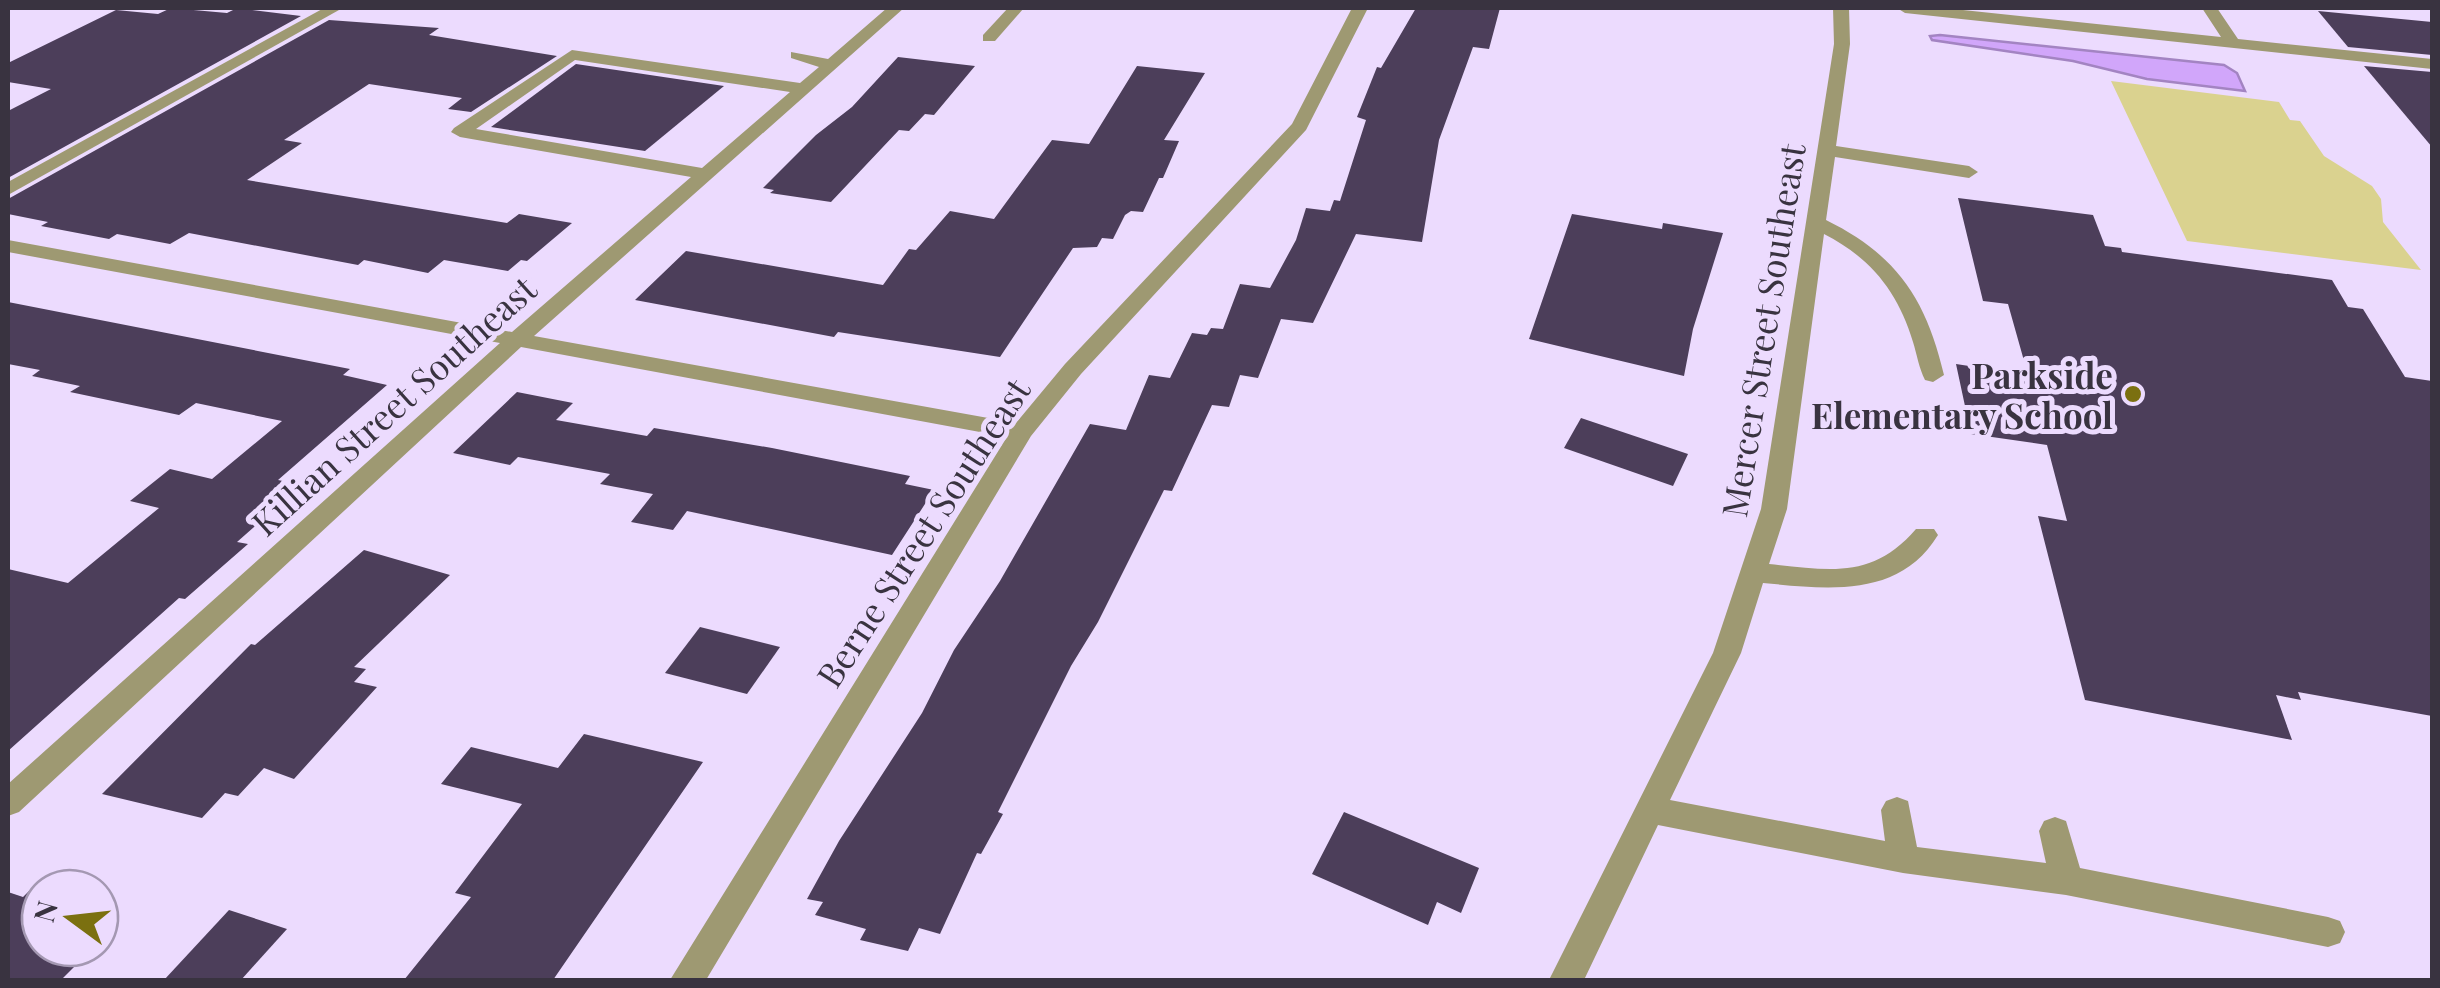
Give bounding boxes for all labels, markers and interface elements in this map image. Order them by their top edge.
street label: Mercer Street Southeast [1709,139,1815,520]
street label: Killian Street Southeast [241,264,546,545]
place label: Parkside Elementary School [1811,351,2113,438]
street label: Berne Street Southeast [805,368,1040,695]
marker: Parkside Elementary School [2122,383,2144,405]
north arrow [20,868,120,968]
text: N [24,897,65,926]

